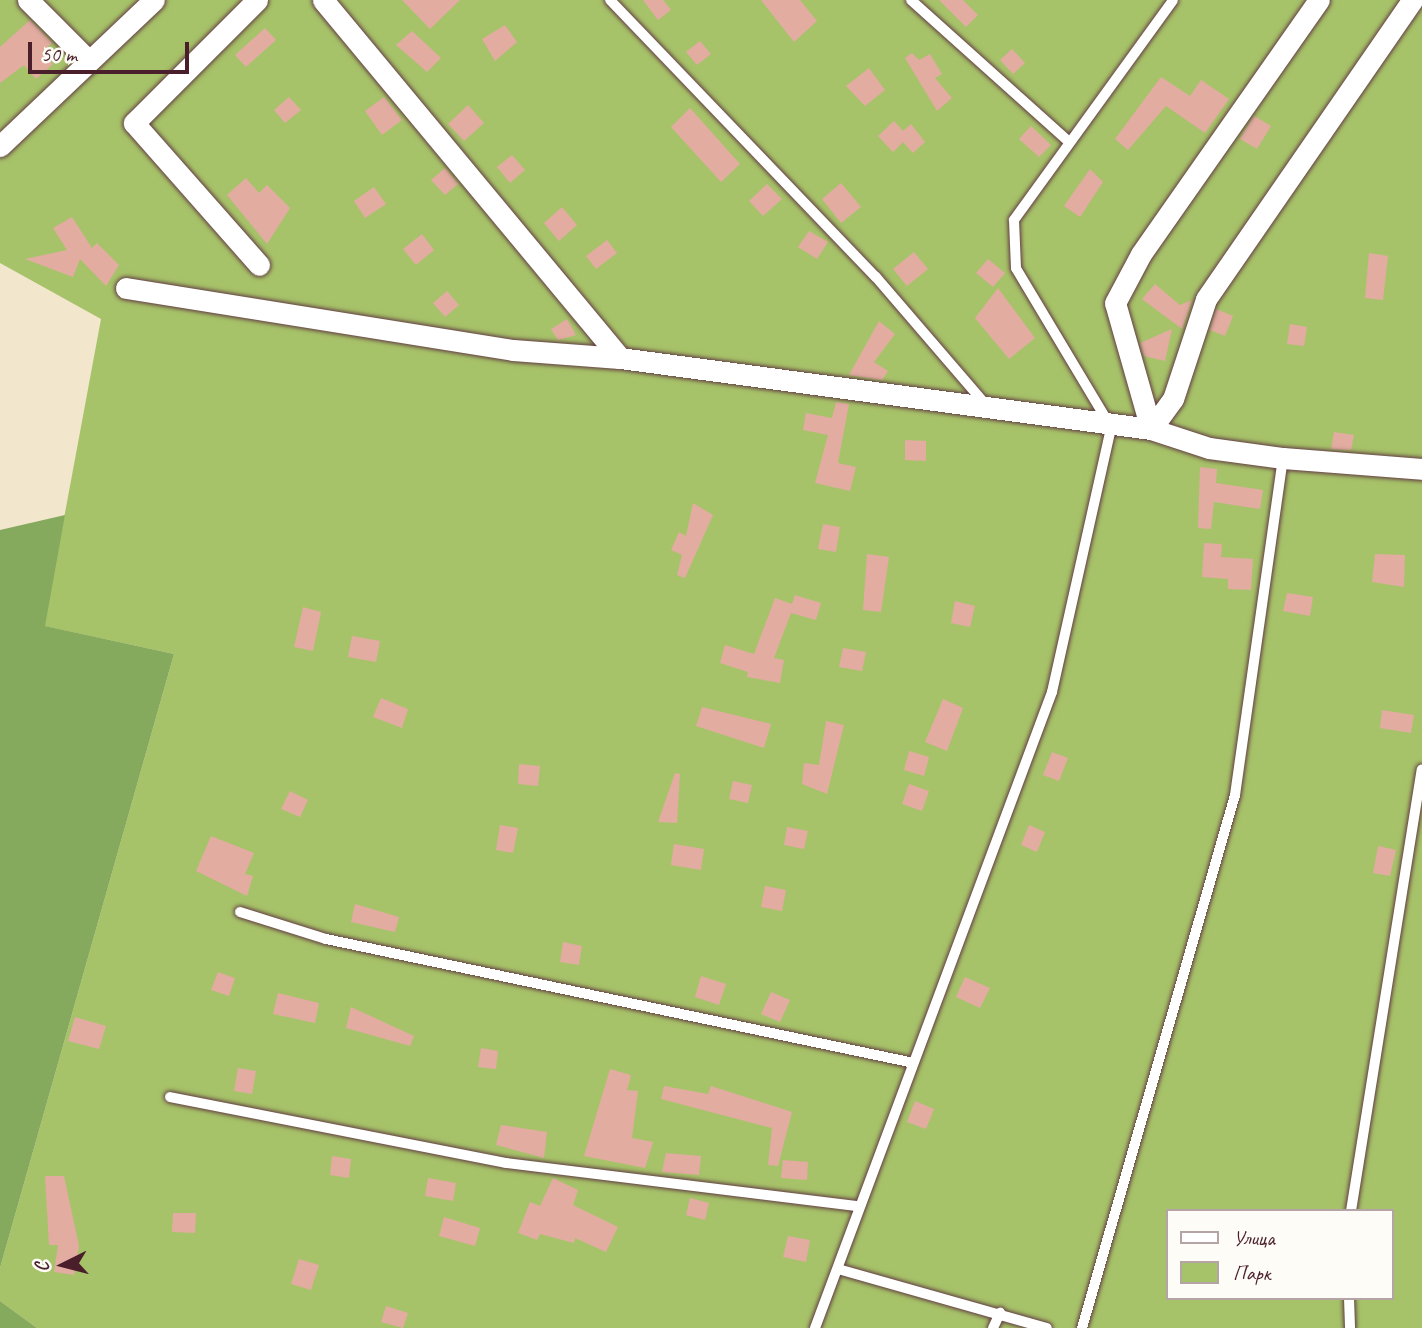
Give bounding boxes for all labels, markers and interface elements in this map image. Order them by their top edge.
scale bar [32,28,192,72]
text: 50 m [41,41,77,67]
legend [1166,1209,1394,1300]
text: Улица [1233,1225,1275,1251]
north arrow [28,1230,98,1300]
text: Парк [1233,1260,1270,1286]
text: С [30,1261,55,1273]

